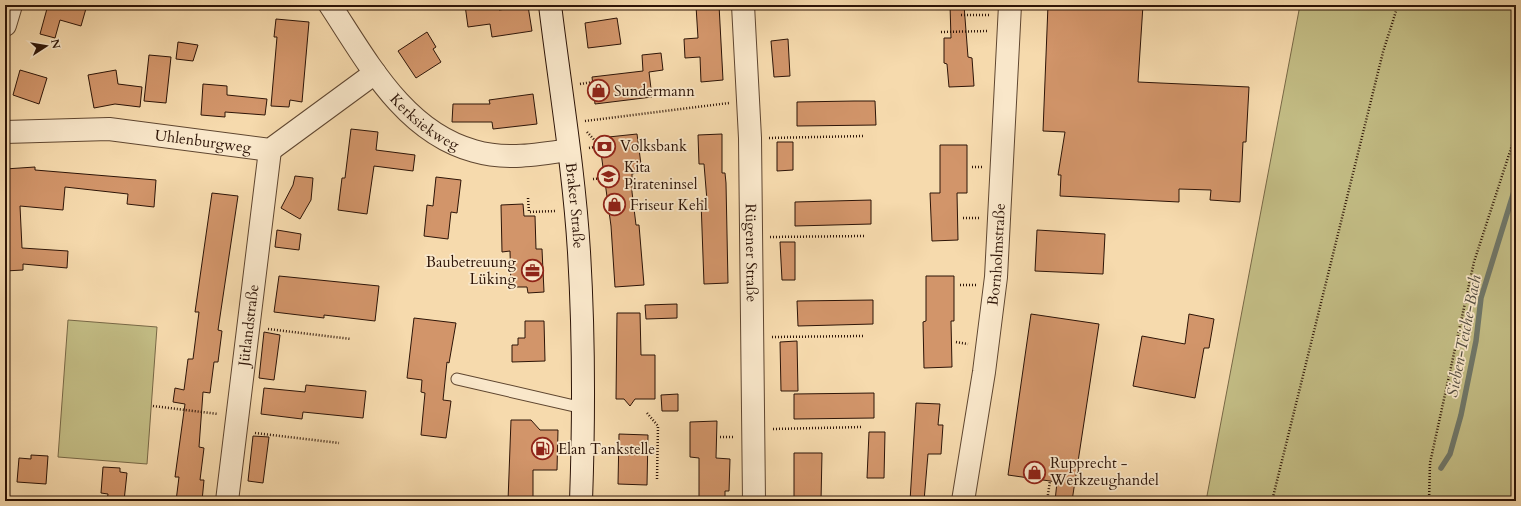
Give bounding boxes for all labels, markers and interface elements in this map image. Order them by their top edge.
north arrow [26,26,66,66]
text: N [47,38,64,51]
shop icon: Sundermann [586,78,612,104]
place label: Sundermann [614,81,695,101]
street label: Kerksiekweg [386,89,463,155]
street label: Uhlenburgweg [154,125,253,158]
bank icon: Volksbank [592,133,618,159]
place label: Volksbank [620,136,687,156]
place label: Kita Pirateninsel [624,157,698,194]
street label: Braker Straße [561,161,589,249]
school or university icon: Kita Pirateninsel [596,163,622,189]
shop icon: Friseur Kehl [601,192,627,218]
place label: Friseur Kehl [630,195,708,215]
street label: Rügener Straße [741,203,762,302]
street label: Bornholmstraße [982,203,1010,307]
place label: Baubetreuung Lüking [426,252,517,289]
office icon: Baubetreuung Lüking [519,258,545,284]
water label: Sieben-Teiche-Bach [1441,273,1487,399]
street label: Jütlandstraße [233,283,263,369]
fuel station icon: Elan Tankstelle [529,436,555,462]
place label: Elan Tankstelle [558,439,655,459]
place label: Rupprecht - Werkzeughandel [1049,453,1159,490]
shop icon: Rupprecht - Werkzeughandel [1022,459,1048,485]

